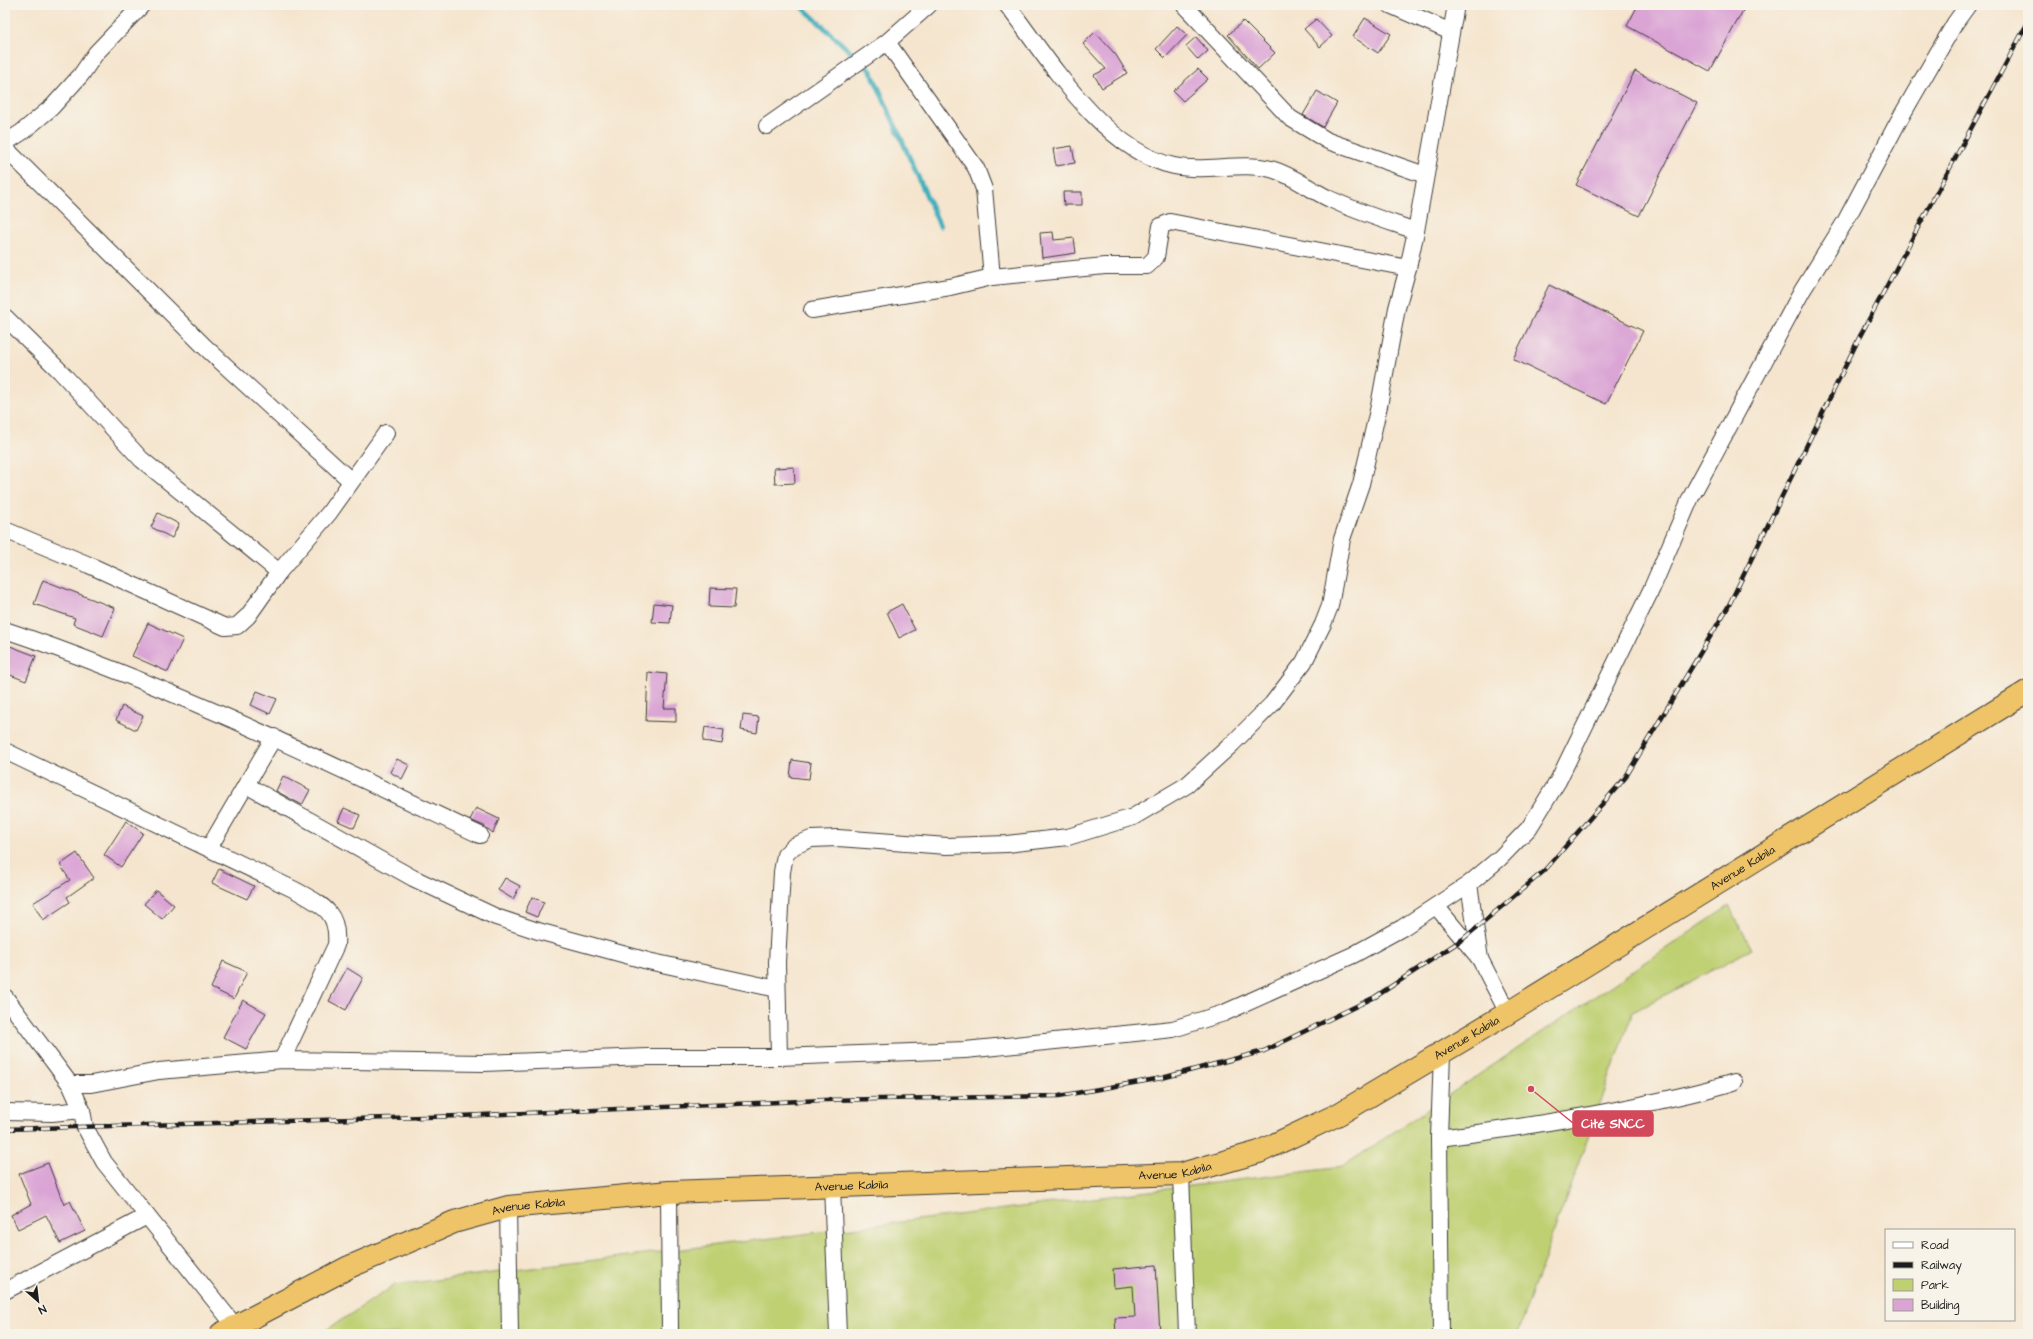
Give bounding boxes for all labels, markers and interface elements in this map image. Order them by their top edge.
street label: Avenue Kabila [1707,842,1779,895]
street label: Avenue Kabila [1431,1012,1503,1064]
callout: Cité SNCC [1573,1111,1653,1136]
text: Cité SNCC [1581,1115,1646,1133]
street label: Avenue Kabila [1138,1158,1213,1184]
street label: Avenue Kabila [814,1176,889,1196]
street label: Avenue Kabila [490,1194,566,1220]
legend [1885,1229,2015,1321]
text: Road [1921,1237,1949,1254]
text: Railway [1921,1257,1962,1275]
text: Park [1921,1277,1949,1294]
north arrow [18,1281,58,1321]
text: Building [1921,1297,1959,1315]
text: N [36,1301,49,1318]

